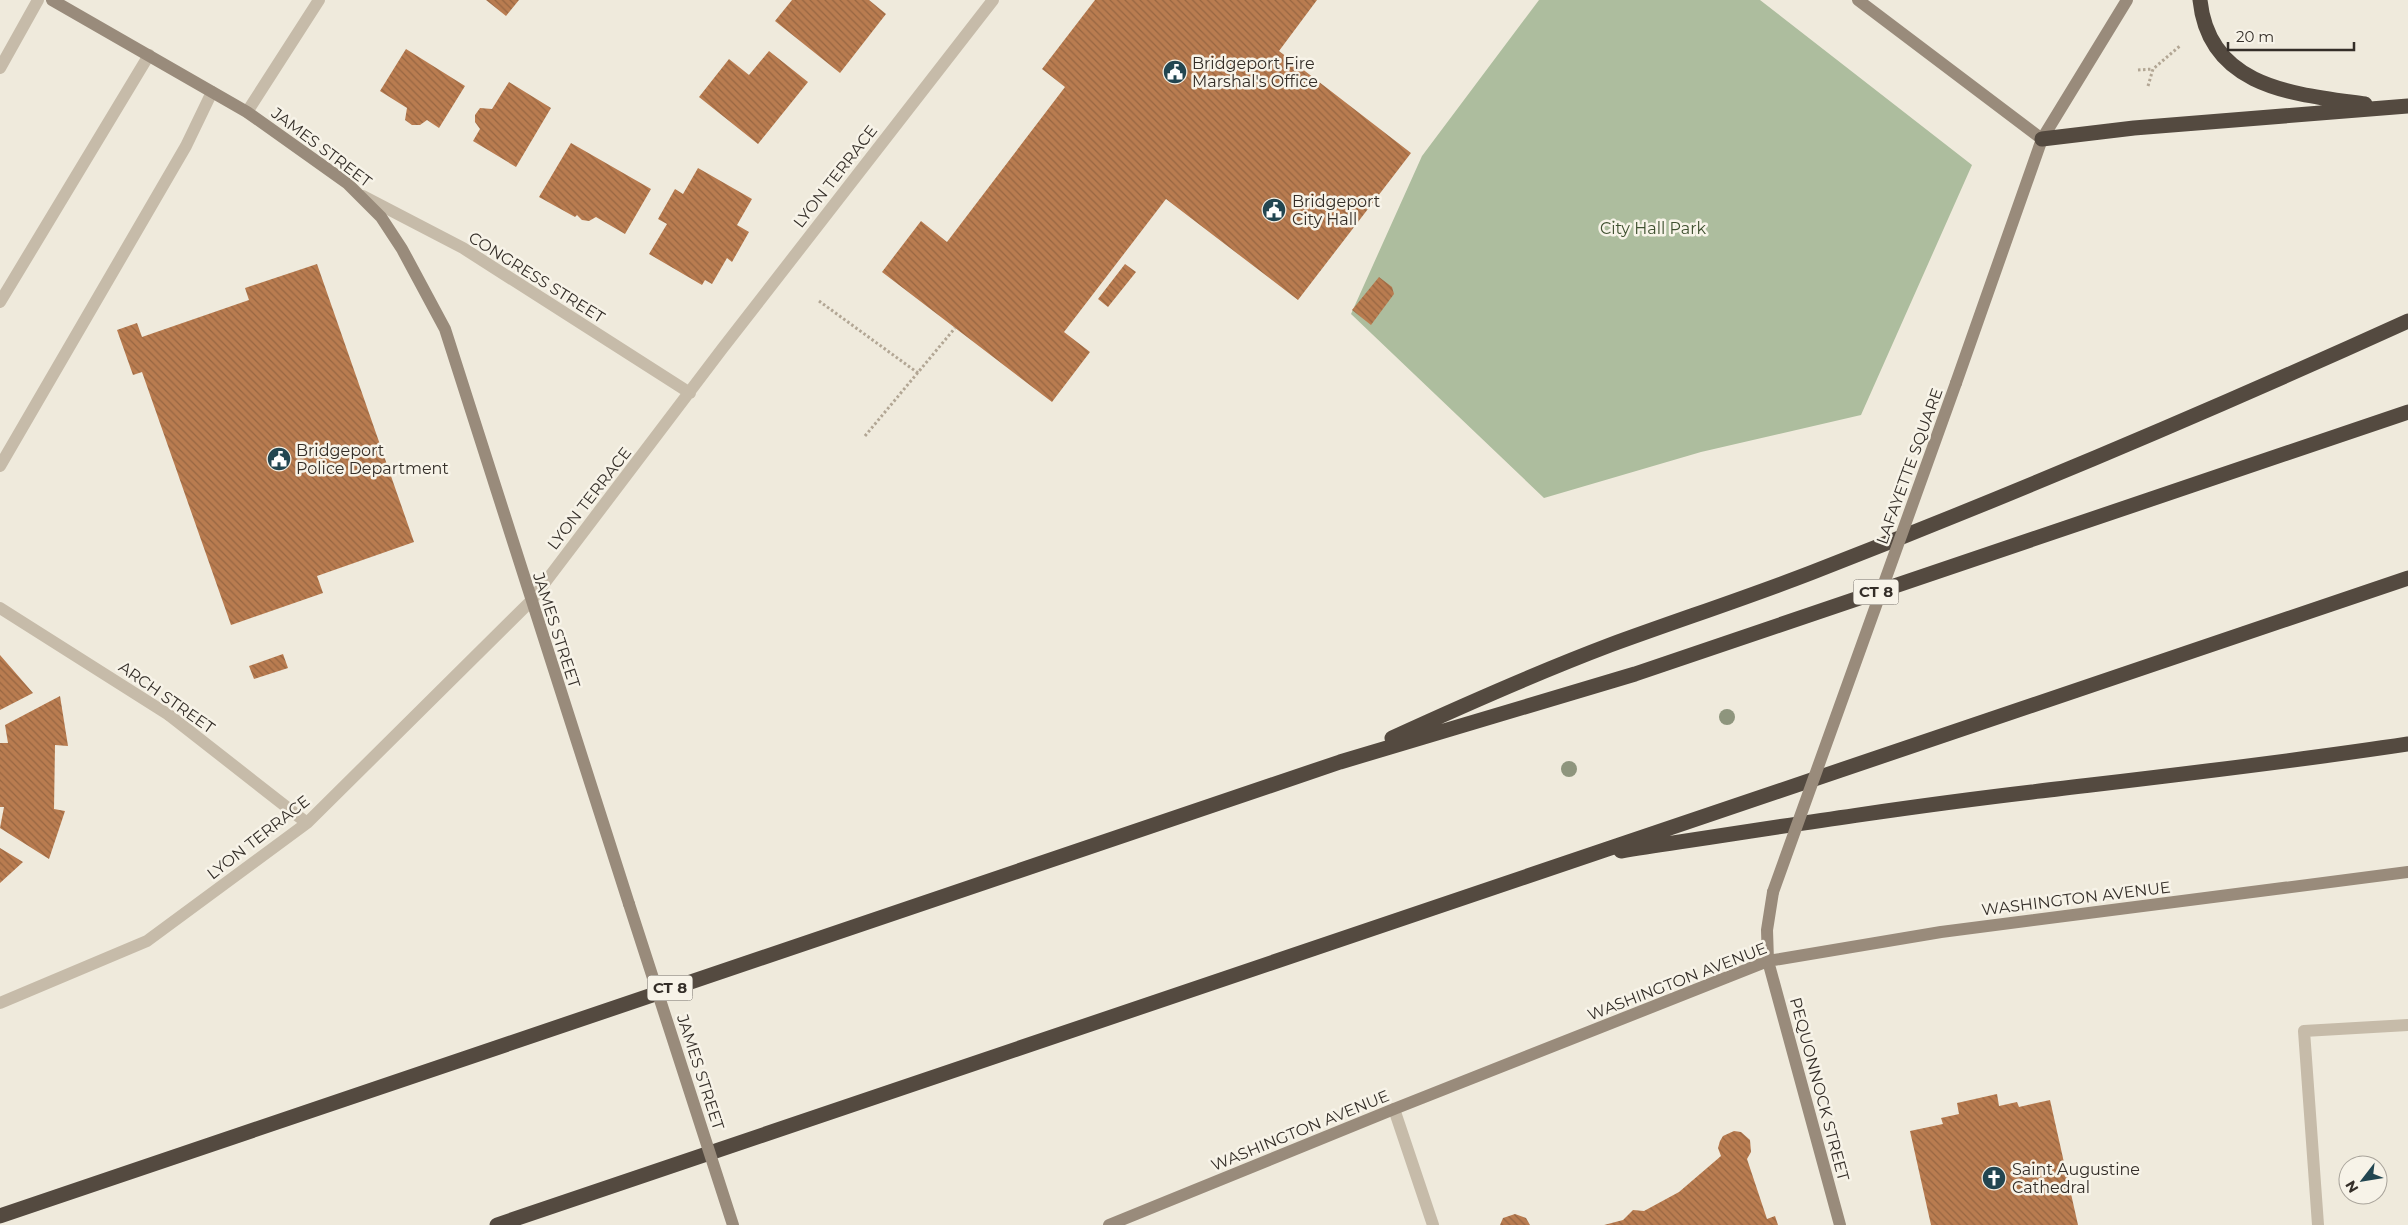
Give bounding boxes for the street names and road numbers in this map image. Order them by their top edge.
street label: JAMES STREET [267,103,376,192]
street label: LYON TERRACE [789,121,881,231]
street label: CONGRESS STREET [465,228,609,327]
street label: LAFAYETTE SQUARE [1872,386,1947,547]
street label: LYON TERRACE [543,443,635,553]
street label: JAMES STREET [529,569,584,691]
road number: CT 8 [1854,580,1898,604]
street label: ARCH STREET [115,657,219,738]
street label: LYON TERRACE [203,791,313,883]
street label: WASHINGTON AVENUE [1980,877,2172,920]
street label: WASHINGTON AVENUE [1585,938,1769,1024]
road number: CT 8 [648,976,692,1000]
street label: PEQUONNOCK STREET [1786,995,1853,1184]
street label: JAMES STREET [673,1011,728,1133]
street label: WASHINGTON AVENUE [1208,1086,1392,1175]

